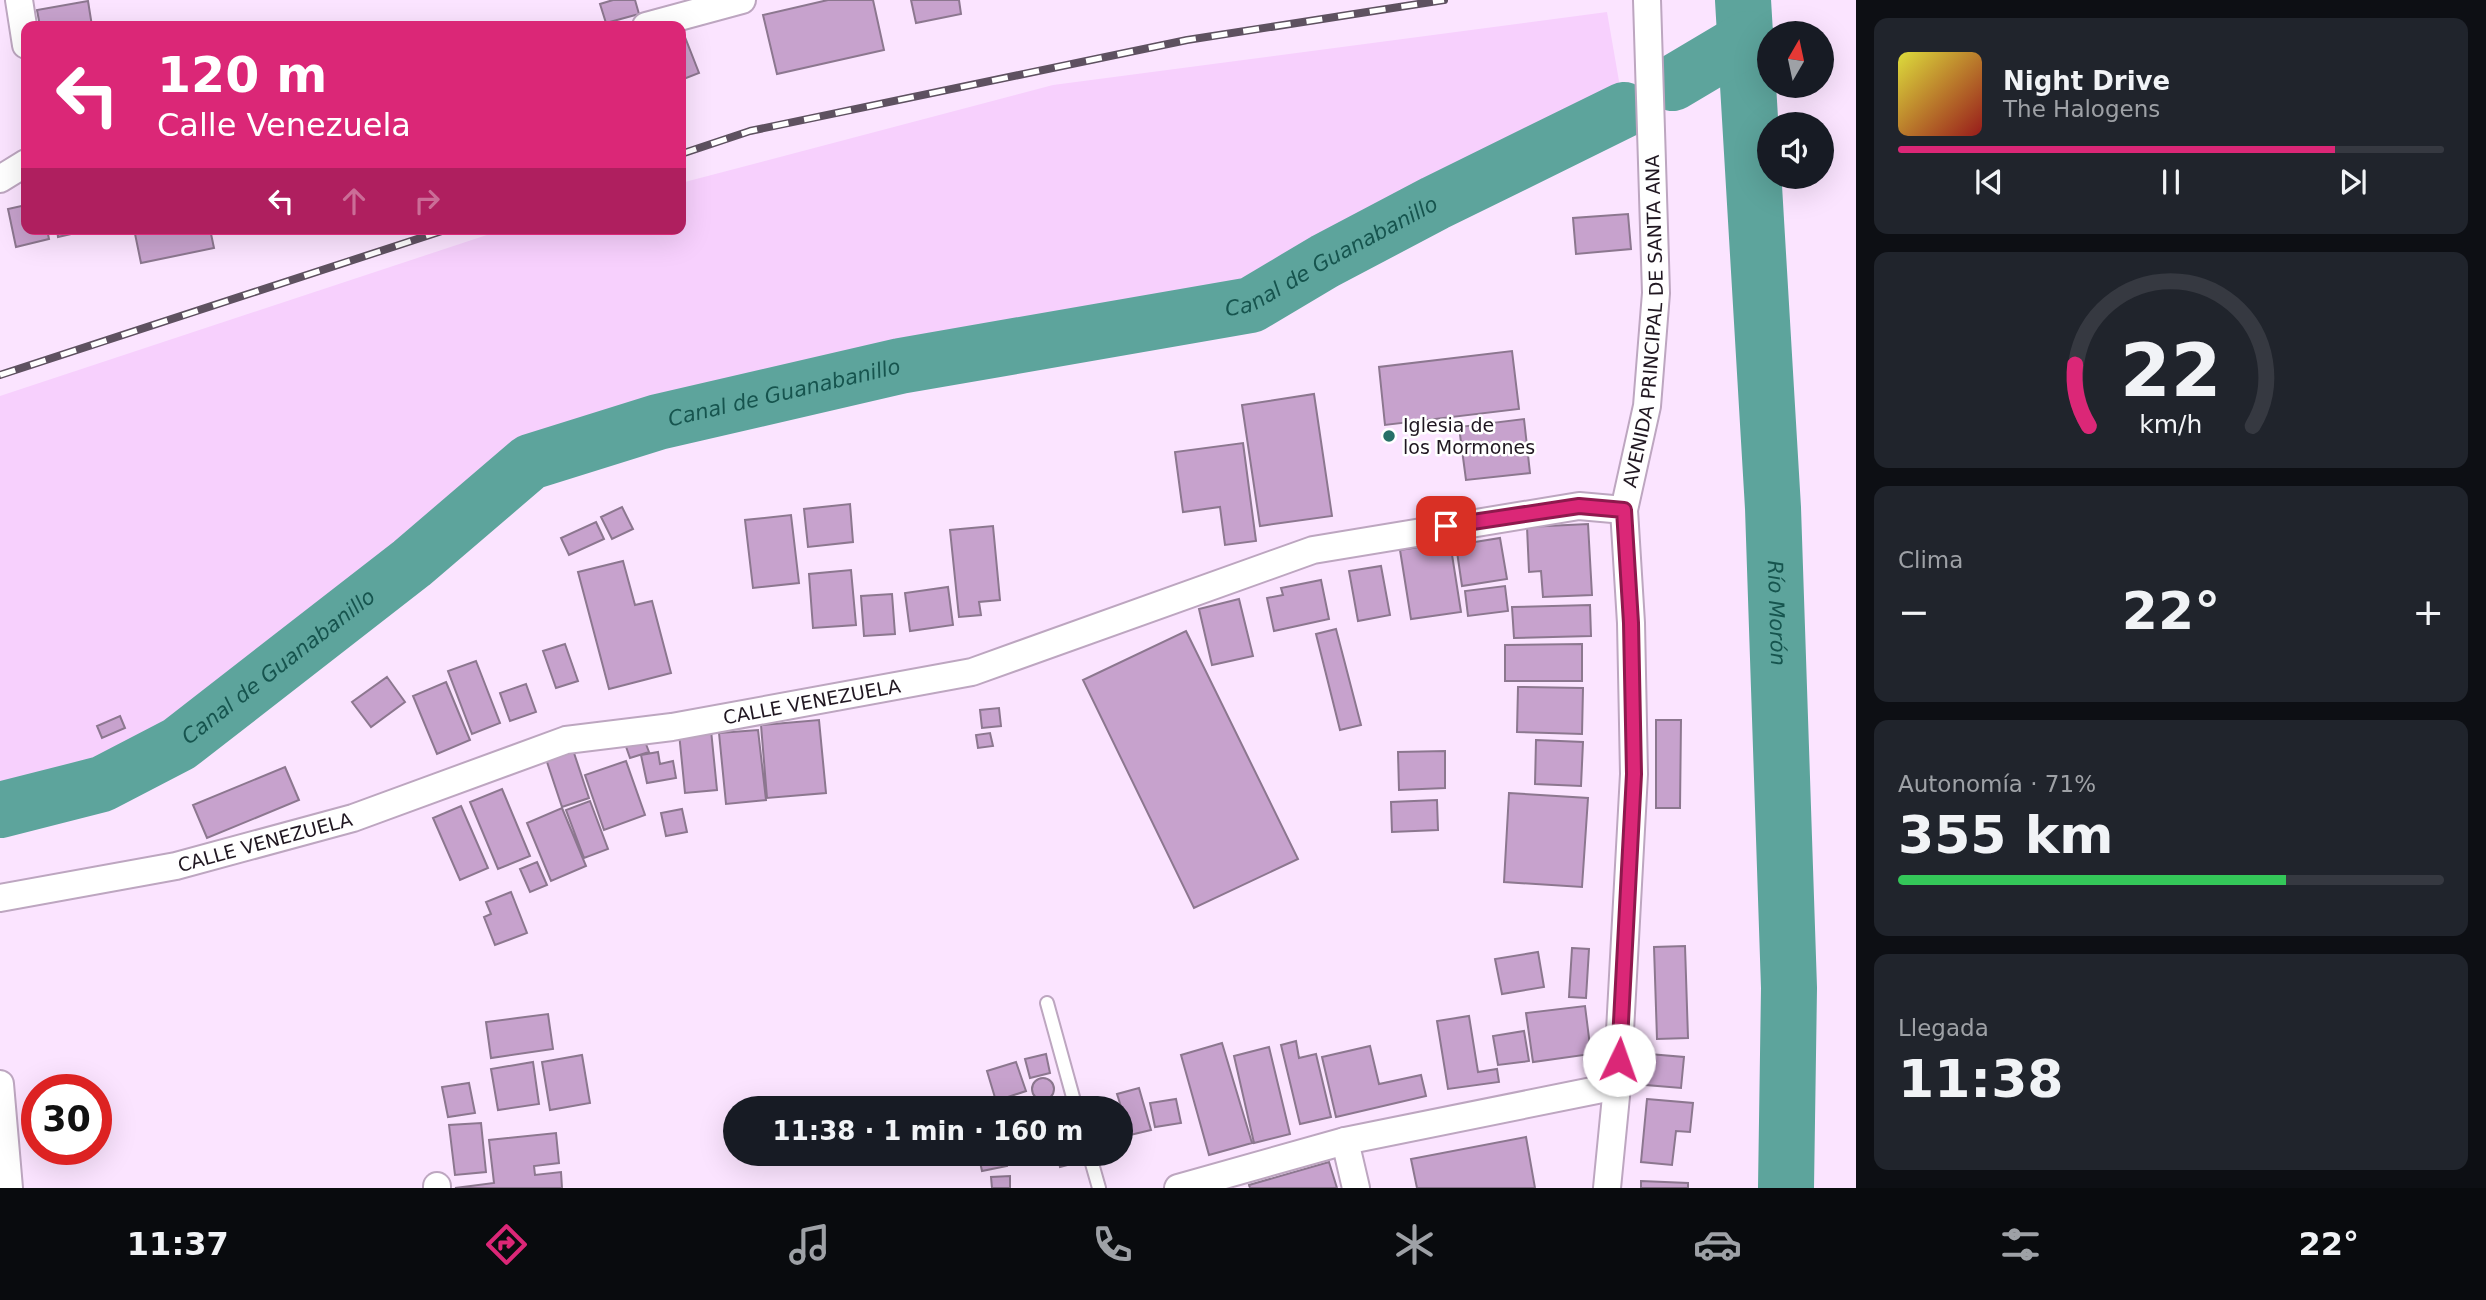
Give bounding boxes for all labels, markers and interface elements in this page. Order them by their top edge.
north arrow [1757,21,1834,98]
map controls [1757,21,1834,189]
text: 120 m [157,47,327,104]
icon: left [42,49,133,140]
text: Night Drive [2003,66,2170,96]
text: The Halogens [2003,96,2160,122]
text: Calle Venezuela [157,106,411,144]
button: sound [1757,112,1834,189]
street label: AVENIDA PRINCIPAL DE SANTA ANA [1618,154,1667,490]
icon: previous [1970,163,2008,201]
icon: pause [2152,163,2190,201]
icon: next [2334,163,2372,201]
icon: left [262,182,300,220]
icon: ahead [335,182,373,220]
icon: right [408,182,446,220]
water label: Canal de Guanabanillo [1223,192,1442,321]
text: 22 [2120,328,2222,413]
water label: Canal de Guanabanillo [666,354,903,431]
text: km/h [2139,410,2203,439]
place label: Iglesia de los Mormones [1403,414,1535,458]
marker: Iglesia de los Mormones [1381,428,1397,444]
pin [1416,496,1476,556]
icon: arrive [1427,507,1465,545]
text: Clima [1898,547,1963,573]
water label: Río Morón [1763,560,1790,666]
text: 22° [2122,581,2220,641]
water label: Canal de Guanabanillo [177,584,380,749]
text: − [1898,590,1930,634]
text: + [2412,590,2444,634]
street label: CALLE VENEZUELA [721,674,902,728]
text: Autonomía · 71% [1898,771,2096,797]
text: 355 km [1898,805,2113,865]
street label: CALLE VENEZUELA [175,808,355,876]
text: Llegada [1898,1015,1989,1041]
position arrow [1582,1023,1656,1097]
text: 11:38 [1898,1049,2064,1109]
speed limit sign: 30 [21,1074,112,1165]
text: 11:38 · 1 min · 160 m [773,1116,1083,1146]
icon: directions [482,1220,531,1269]
icon: music [785,1220,834,1269]
icon: phone [1088,1220,1137,1269]
icon: climate [1390,1220,1439,1269]
icon: car [1693,1220,1742,1269]
icon: filters [1996,1220,2045,1269]
text: 11:37 [127,1225,229,1263]
text: 22° [2299,1225,2359,1263]

